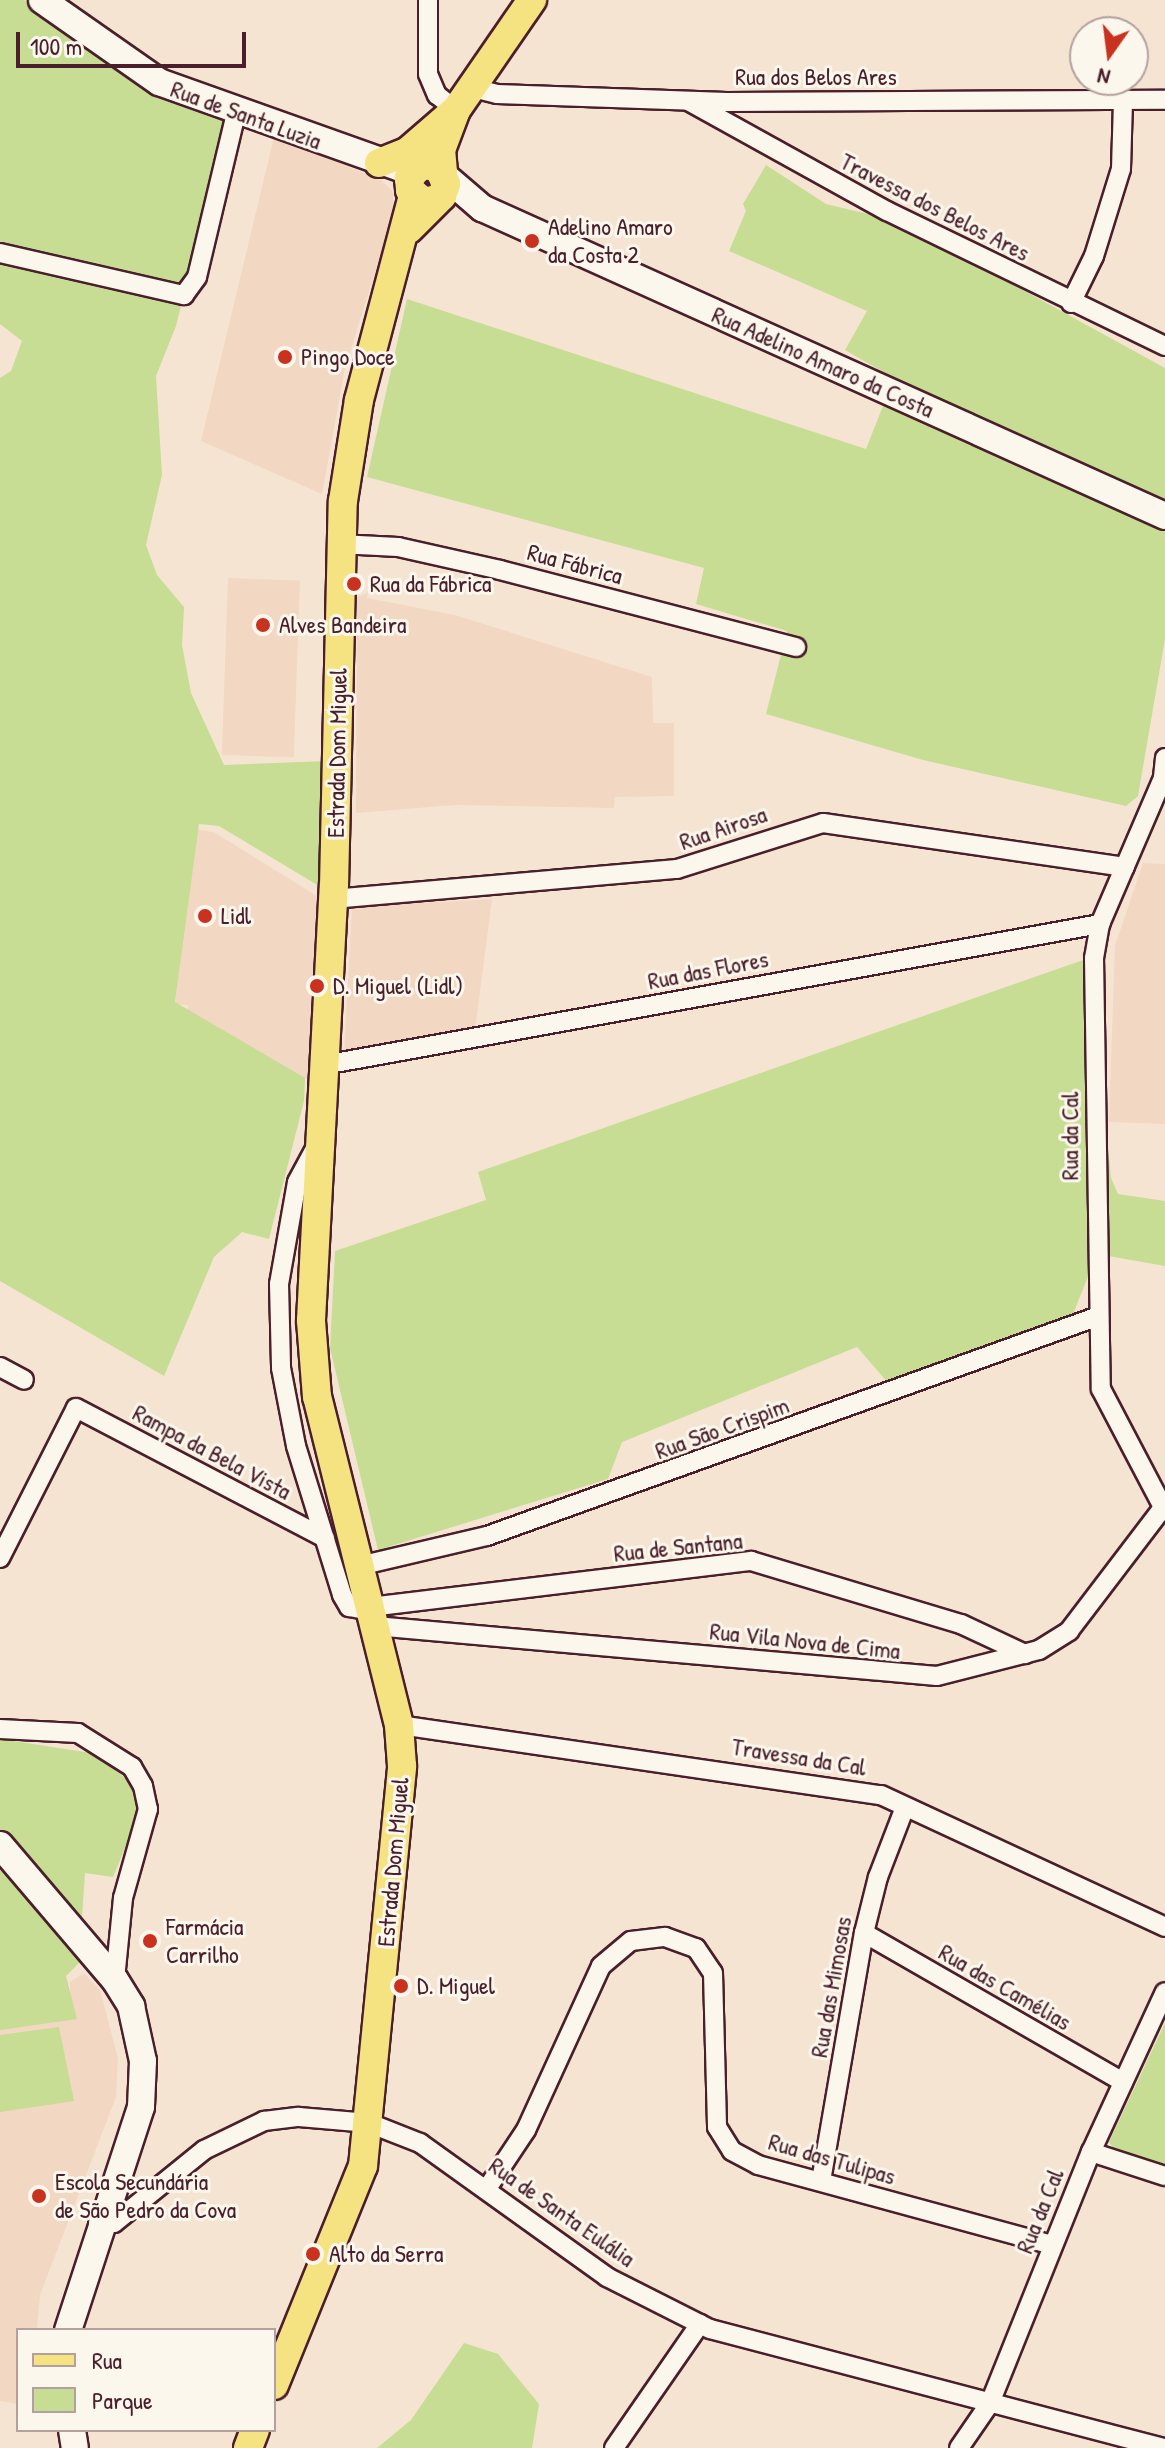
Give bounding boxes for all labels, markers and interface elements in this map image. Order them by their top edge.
scale bar [20,16,250,66]
north arrow [1069,16,1149,96]
text: 100 m [30,30,82,62]
text: N [1094,61,1113,93]
street label: Rua dos Belos Ares [735,63,897,91]
street label: Rua de Santa Luzia [167,74,325,156]
street label: Travessa dos Belos Ares [836,147,1034,267]
place label: Adelino Amaro da Costa 2 [548,213,673,269]
marker: Adelino Amaro da Costa 2 [523,232,541,250]
street label: Rua Adelino Amaro da Costa [708,300,938,424]
place label: Pingo Doce [301,343,395,371]
marker: Pingo Doce [276,348,294,366]
street label: Rua Fábrica [524,538,626,590]
place label: Rua da Fábrica [370,570,491,598]
marker: Rua da Fábrica [345,575,363,593]
place label: Alves Bandeira [279,611,406,639]
marker: Alves Bandeira [254,616,272,634]
street label: Estrada Dom Miguel [321,668,353,838]
street label: Rua Airosa [676,800,770,856]
place label: Lidl [221,902,251,930]
marker: Lidl [196,907,214,925]
street label: Rua das Flores [645,944,771,996]
place label: D. Miguel (Lidl) [333,972,463,1000]
marker: D. Miguel (Lidl) [308,977,326,995]
street label: Rua da Cal [1056,1092,1084,1180]
street label: Rua São Crispim [651,1391,793,1465]
street label: Rampa da Bela Vista [128,1398,296,1506]
street label: Rua de Santana [612,1526,744,1568]
street label: Rua Vila Nova de Cima [708,1617,902,1665]
street label: Travessa da Cal [730,1732,868,1782]
street label: Estrada Dom Miguel [371,1776,415,1948]
place label: Farmácia Carrilho [166,1913,243,1969]
street label: Rua das Mimosas [804,1914,858,2060]
marker: Farmácia Carrilho [141,1932,159,1950]
street label: Rua das Camélias [934,1938,1076,2036]
place label: D. Miguel [417,1972,495,2000]
marker: D. Miguel [392,1977,410,1995]
street label: Rua das Tulipas [765,2127,899,2191]
street label: Rua de Santa Eulália [484,2151,640,2273]
street label: Rua da Cal [1010,2165,1070,2257]
place label: Escola Secundária de São Pedro da Cova [55,2168,236,2224]
marker: Escola Secundária de São Pedro da Cova [30,2187,48,2205]
place label: Alto da Serra [329,2240,443,2268]
marker: Alto da Serra [304,2245,322,2263]
legend [16,2328,276,2432]
text: Rua [92,2344,122,2376]
text: Parque [92,2384,152,2416]

